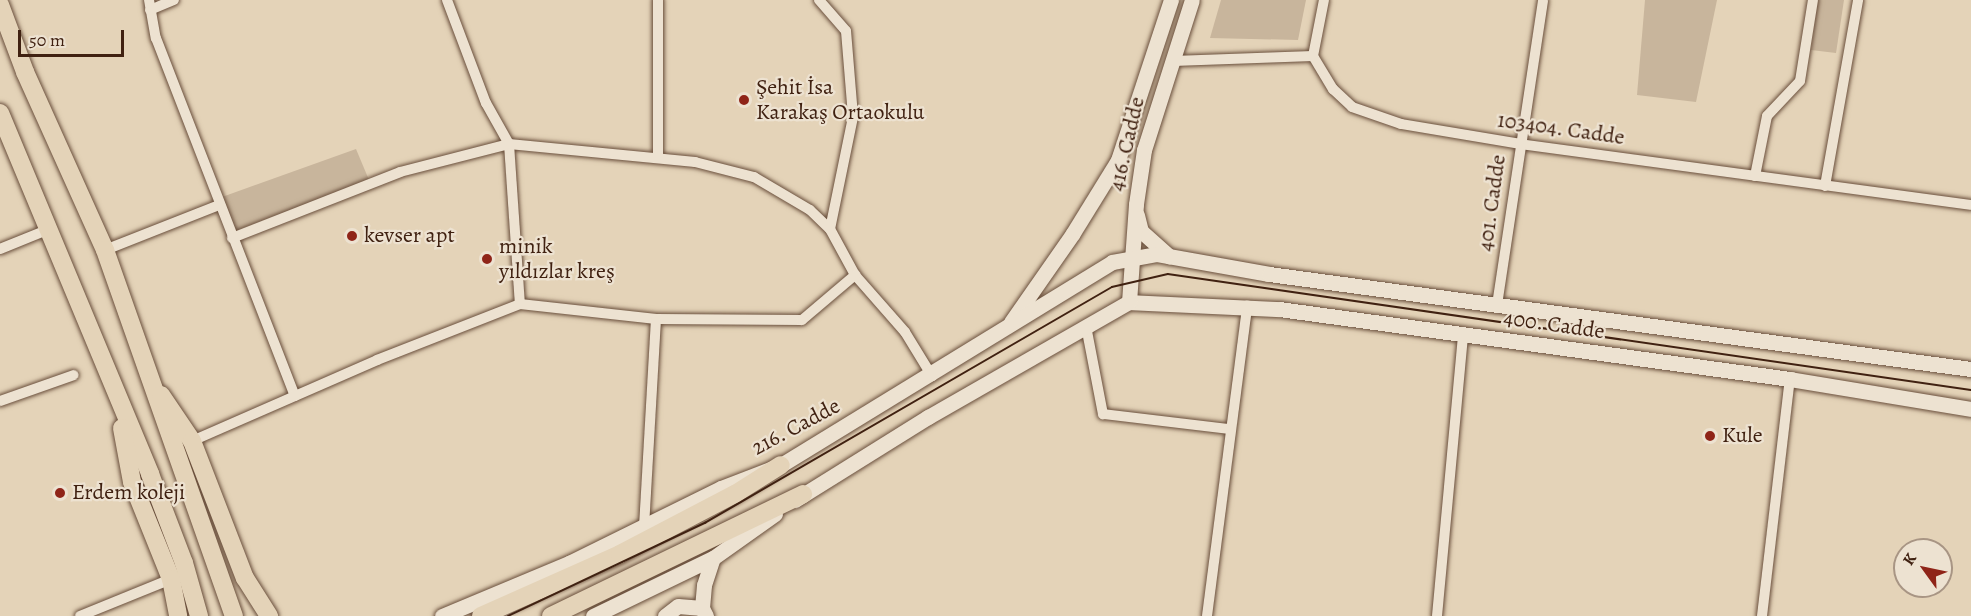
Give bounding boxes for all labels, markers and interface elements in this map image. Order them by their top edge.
scale bar [21,18,128,56]
text: 50 m [29,28,65,52]
place label: Şehit İsa Karakaş Ortaokulu [756,74,924,125]
marker: Şehit İsa Karakaş Ortaokulu [737,93,751,107]
street label: 416. Cadde [1103,94,1151,194]
street label: 103404. Cadde [1495,107,1627,151]
street label: 401. Cadde [1472,153,1512,253]
place label: kevser apt [364,223,455,249]
marker: kevser apt [345,229,359,243]
place label: minik yıldızlar kreş [499,233,615,284]
marker: minik yıldızlar kreş [480,252,494,266]
street label: 400. Cadde [1502,305,1606,345]
street label: 216. Cadde [747,393,845,461]
place label: Kule [1722,423,1763,449]
marker: Kule [1703,429,1717,443]
place label: Erdem koleji [72,480,185,506]
marker: Erdem koleji [53,486,67,500]
north arrow [1893,538,1953,598]
text: K [1897,549,1922,570]

